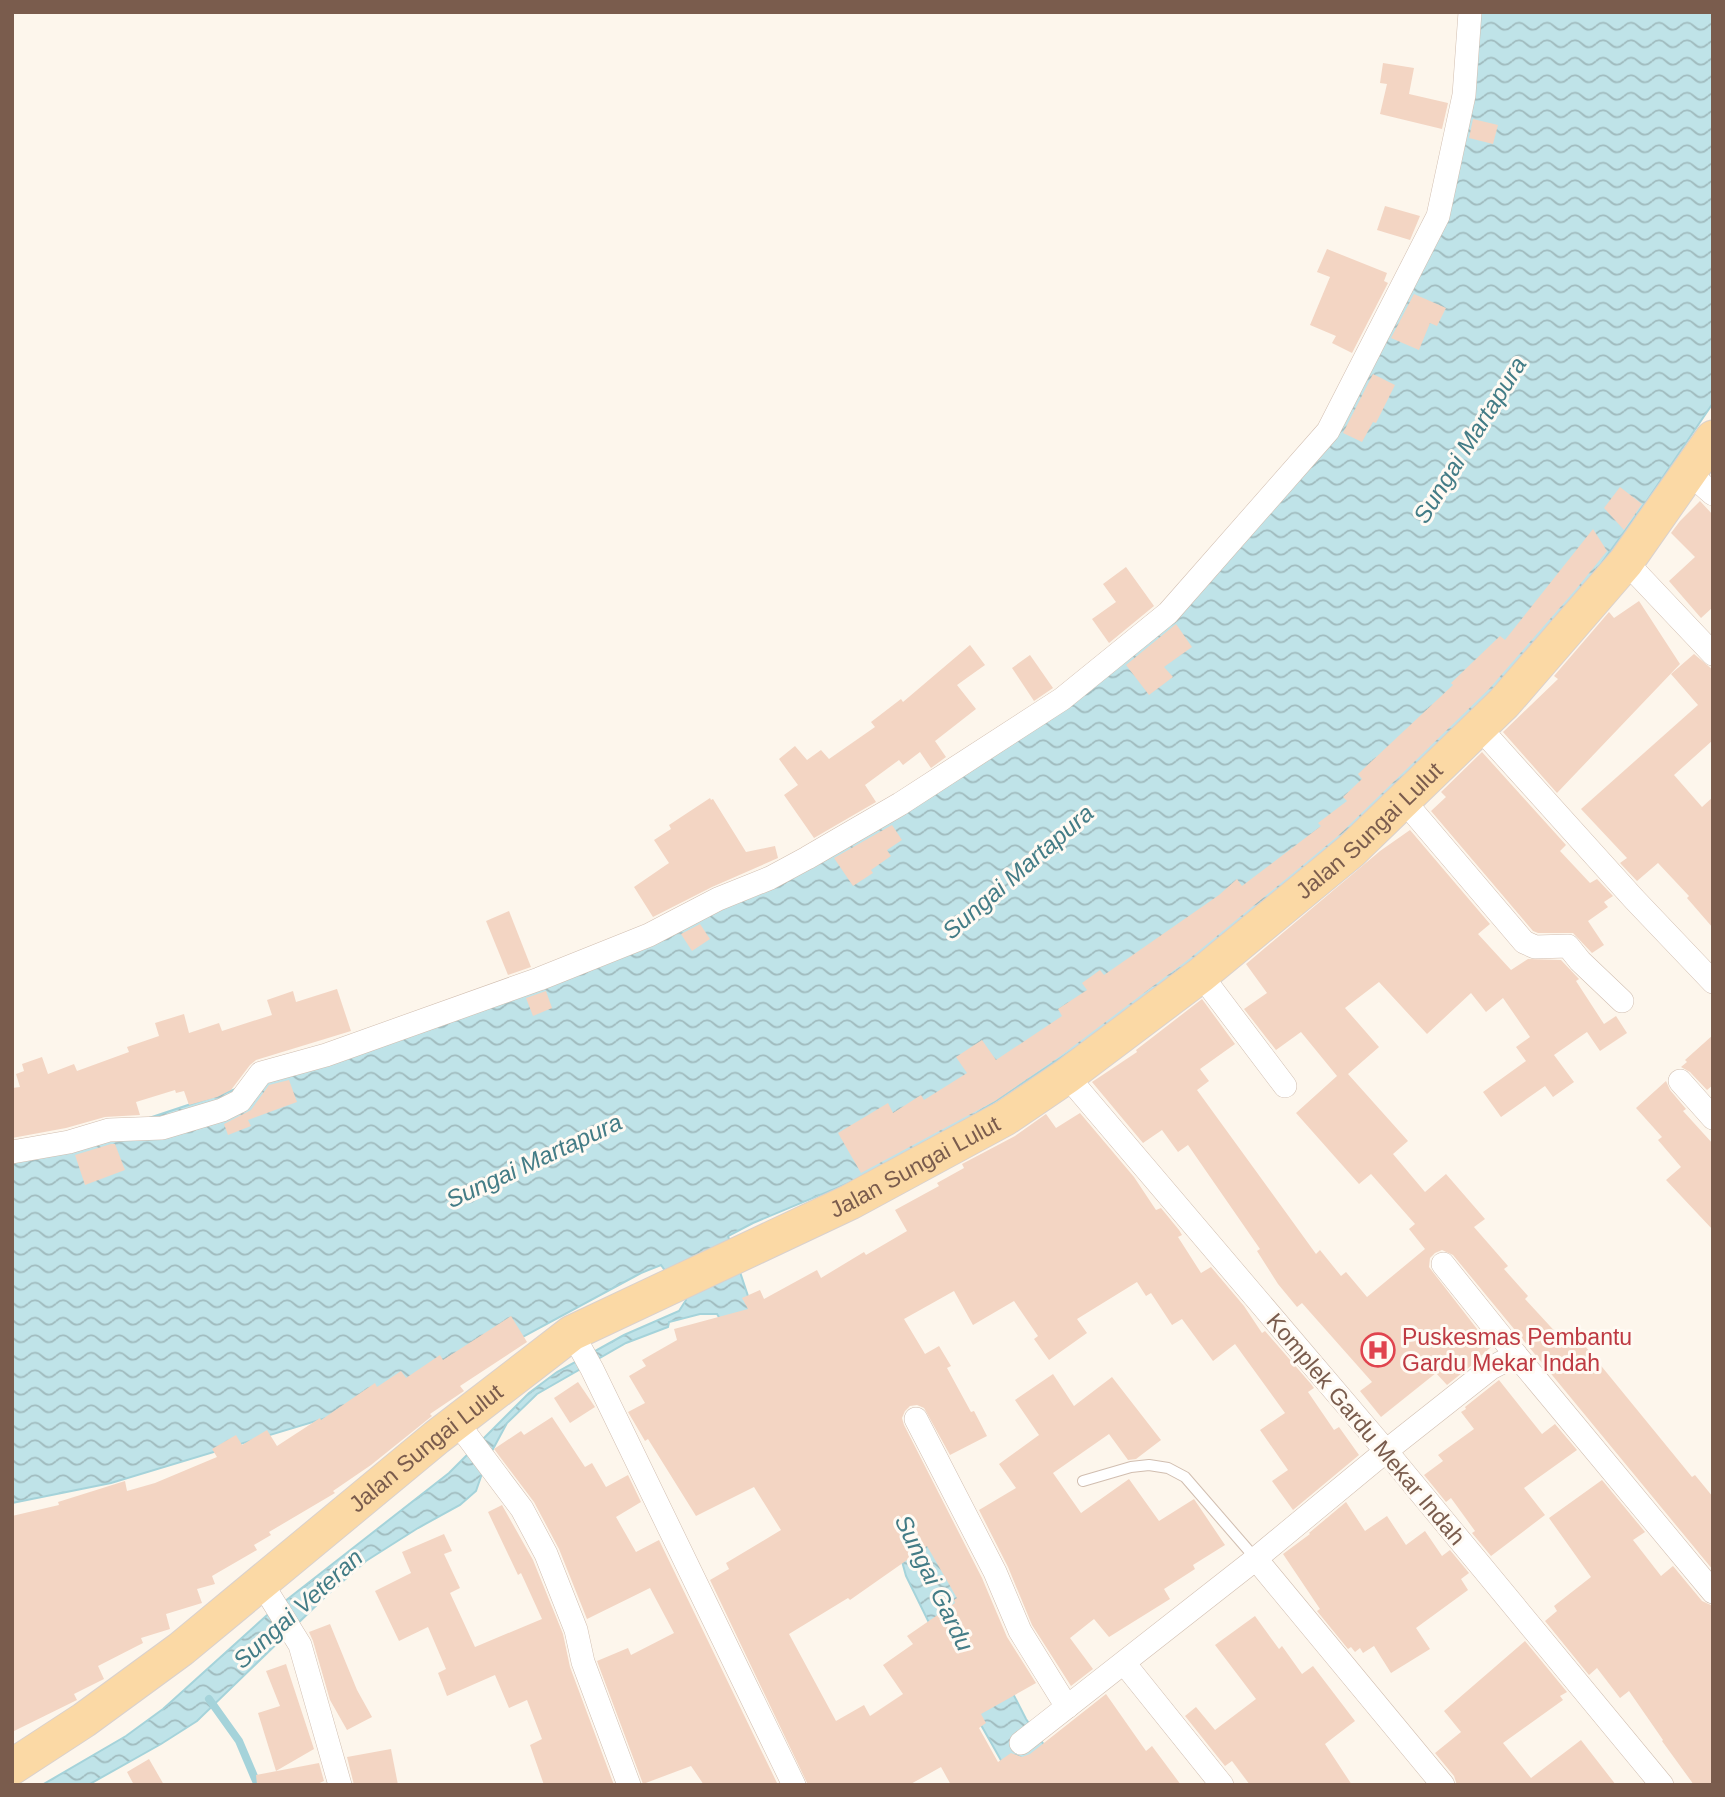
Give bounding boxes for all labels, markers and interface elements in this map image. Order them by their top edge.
water label: Sungai Martapura [1408,352,1532,528]
street label: Jalan Sungai Lulut [1291,757,1448,904]
water label: Sungai Martapura [937,799,1099,944]
water label: Sungai Martapura [442,1108,626,1213]
street label: Jalan Sungai Lulut [825,1110,1005,1223]
street label: Komplek Gardu Mekar Indah [1262,1308,1470,1550]
place label: Puskesmas Pembantu Gardu Mekar Indah [1402,1324,1632,1376]
hospital icon: Puskesmas Pembantu Gardu Mekar Indah [1359,1331,1397,1369]
street label: Jalan Sungai Lulut [344,1378,508,1517]
water label: Sungai Gardu [890,1510,979,1655]
water label: Sungai Veteran [227,1544,368,1674]

